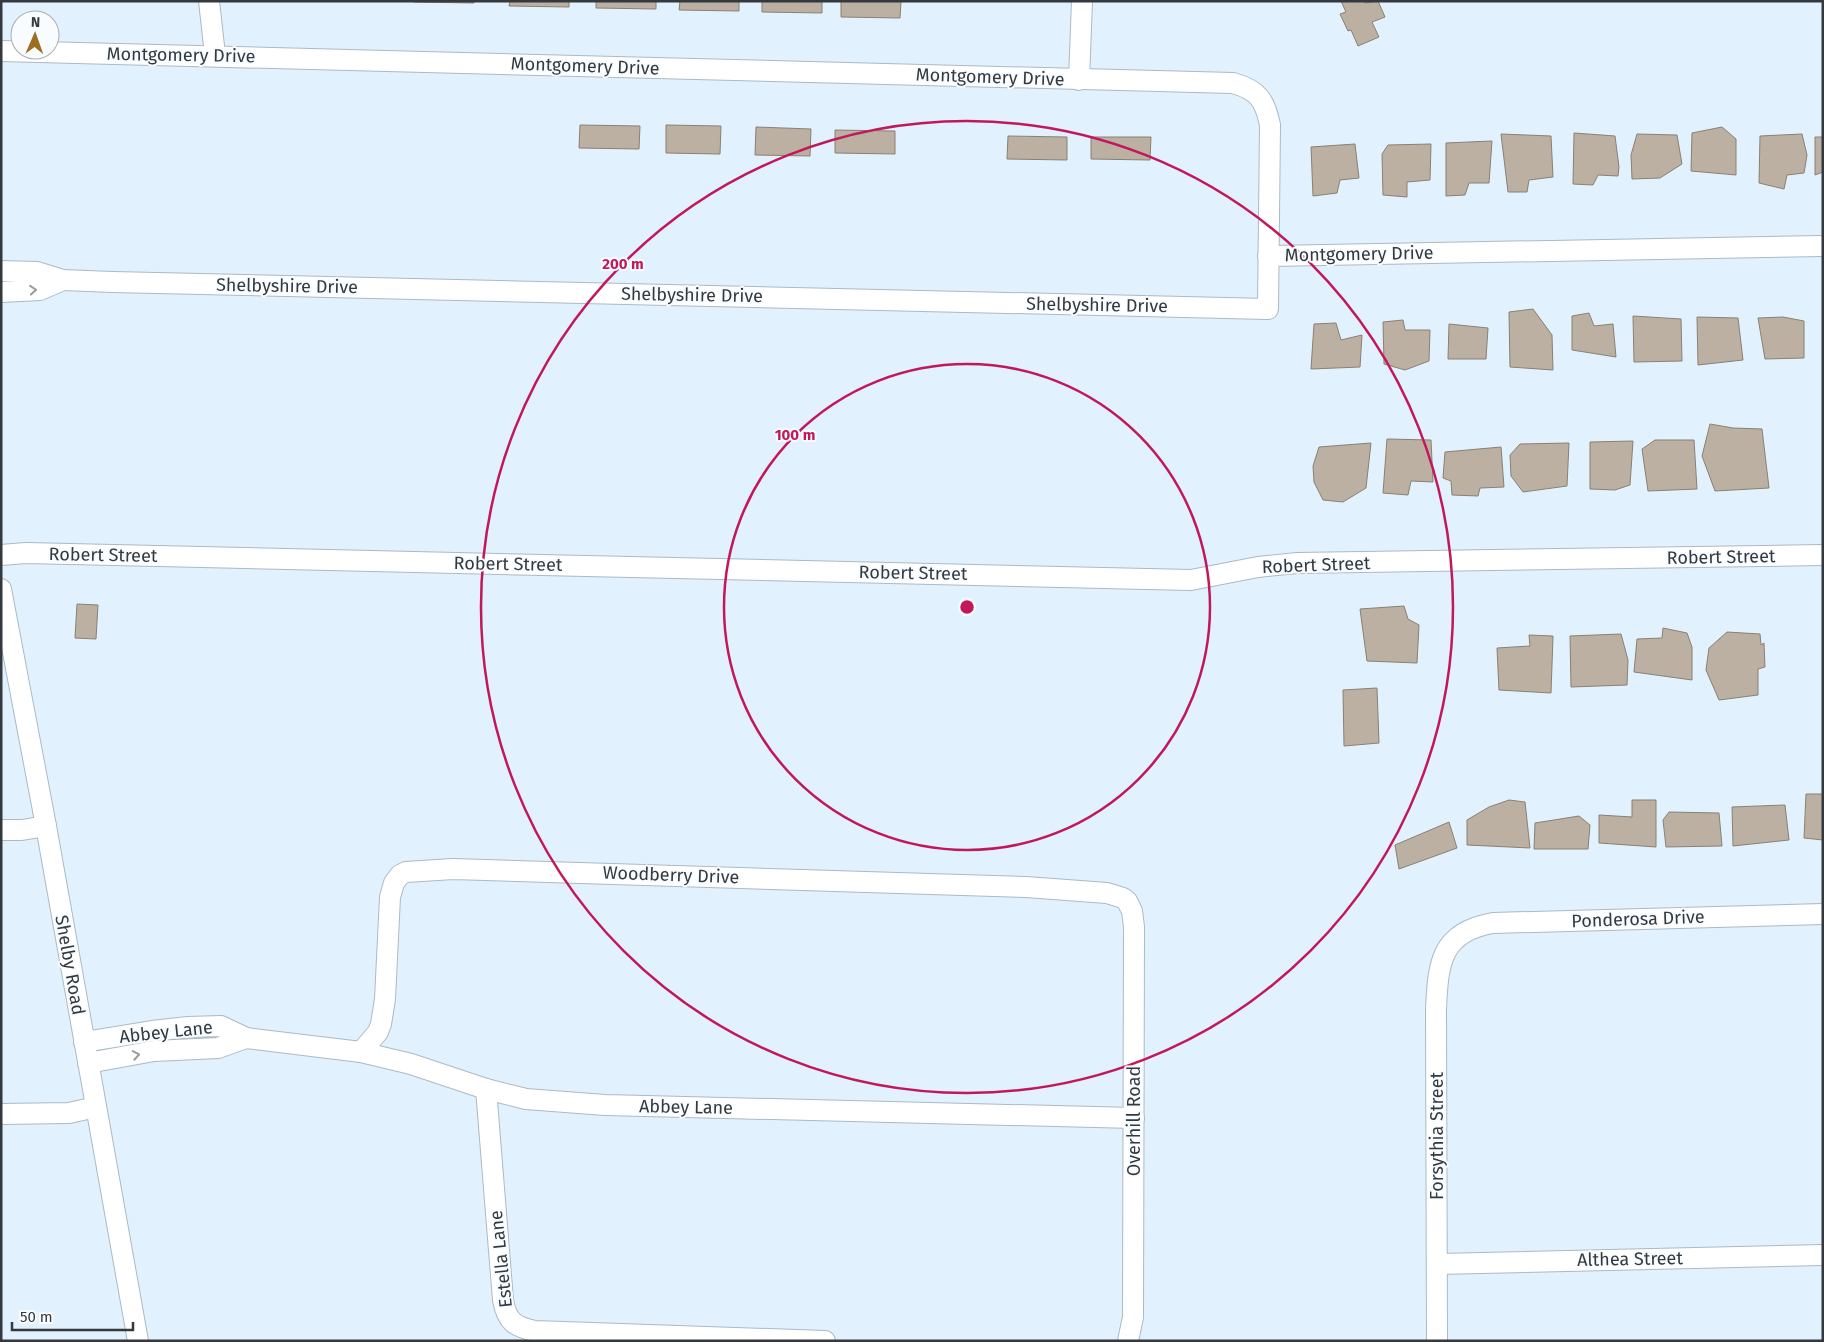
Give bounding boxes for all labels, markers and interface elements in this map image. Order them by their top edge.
north arrow [10,10,60,60]
text: N [30,14,40,31]
street label: Montgomery Drive [106,43,256,67]
street label: Montgomery Drive [510,52,660,80]
street label: Montgomery Drive [915,63,1065,91]
street label: Montgomery Drive [1284,242,1434,266]
text: 200 m [602,255,644,273]
street label: Shelbyshire Drive [216,274,358,298]
street label: Shelbyshire Drive [621,283,763,307]
one-way arrow [30,285,38,296]
street label: Shelbyshire Drive [1026,293,1168,317]
text: 100 m [775,426,815,444]
street label: Robert Street [48,543,158,567]
street label: Robert Street [1666,545,1776,569]
street label: Robert Street [453,552,563,576]
street label: Robert Street [1261,552,1371,578]
street label: Robert Street [858,561,968,585]
centre of rings [958,598,976,616]
street label: Woodberry Drive [602,862,740,888]
street label: Ponderosa Drive [1571,906,1705,932]
street label: Shelby Road [50,913,90,1017]
street label: Abbey Lane [118,1016,214,1048]
one-way arrow [132,1050,141,1060]
street label: Overhill Road [1123,1066,1145,1176]
street label: Forsythia Street [1426,1072,1448,1200]
street label: Abbey Lane [639,1095,733,1119]
street label: Estella Lane [485,1209,517,1309]
street label: Althea Street [1577,1247,1684,1271]
scale bar [12,1300,134,1332]
text: 50 m [20,1308,53,1326]

